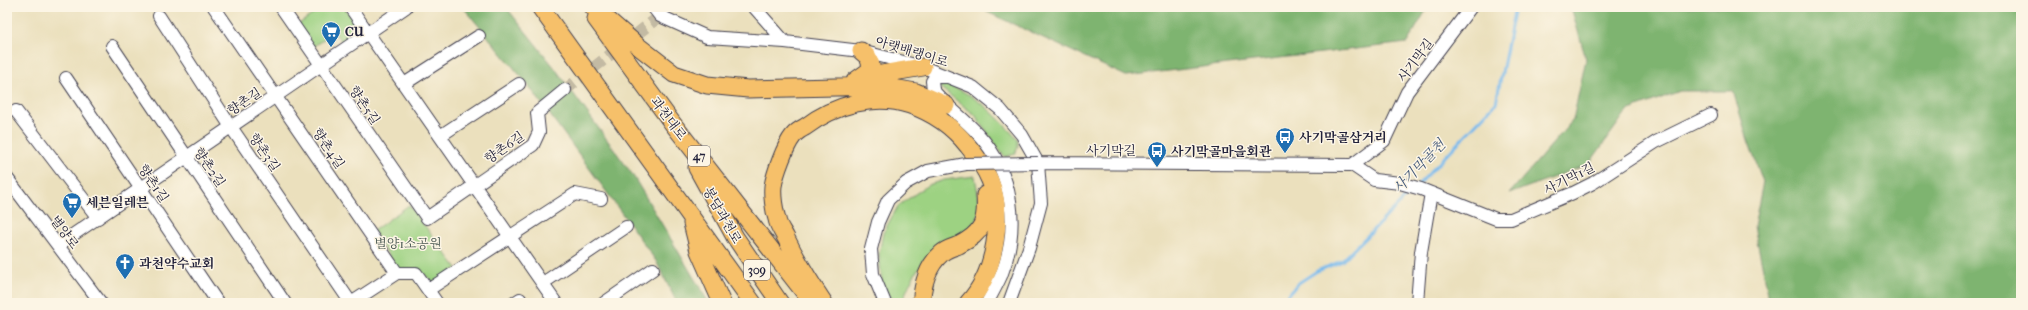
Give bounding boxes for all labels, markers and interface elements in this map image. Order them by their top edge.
supermarket icon: CU [320,20,342,48]
place label: CU [345,24,365,39]
street label: 아랫배랭이로 [874,33,950,70]
street label: 사기막길 [1394,36,1437,85]
street label: 향촌5길 [346,83,383,127]
street label: 향촌길 [224,85,264,118]
street label: 과천대로 [647,94,690,143]
street label: 향촌4길 [310,125,347,171]
bus stop icon: 사기막골삼거리 [1274,126,1296,154]
street label: 향촌6길 [482,128,527,166]
street label: 향촌3길 [246,130,283,174]
place label: 사기막골삼거리 [1299,130,1387,145]
water label: 사기막골천 [1390,135,1450,197]
bus stop icon: 사기막골마을회관 [1146,140,1168,168]
street label: 사기막길 [1086,143,1136,158]
place label: 사기막골마을회관 [1171,144,1272,159]
street label: 향촌2길 [191,145,228,190]
road number: 47 [688,146,710,166]
street label: 사기막1길 [1541,159,1597,198]
street label: 향촌1길 [136,162,172,205]
street label: 봉담과천로 [700,184,745,247]
supermarket icon: 세븐일레븐 [61,191,83,219]
place label: 세븐일레븐 [86,195,149,210]
street label: 별양로 [47,213,82,252]
park label: 별양1소공원 [374,236,442,251]
church icon: 과천약수교회 [114,252,136,280]
place label: 과천약수교회 [139,256,214,271]
road number: 309 [744,260,770,280]

